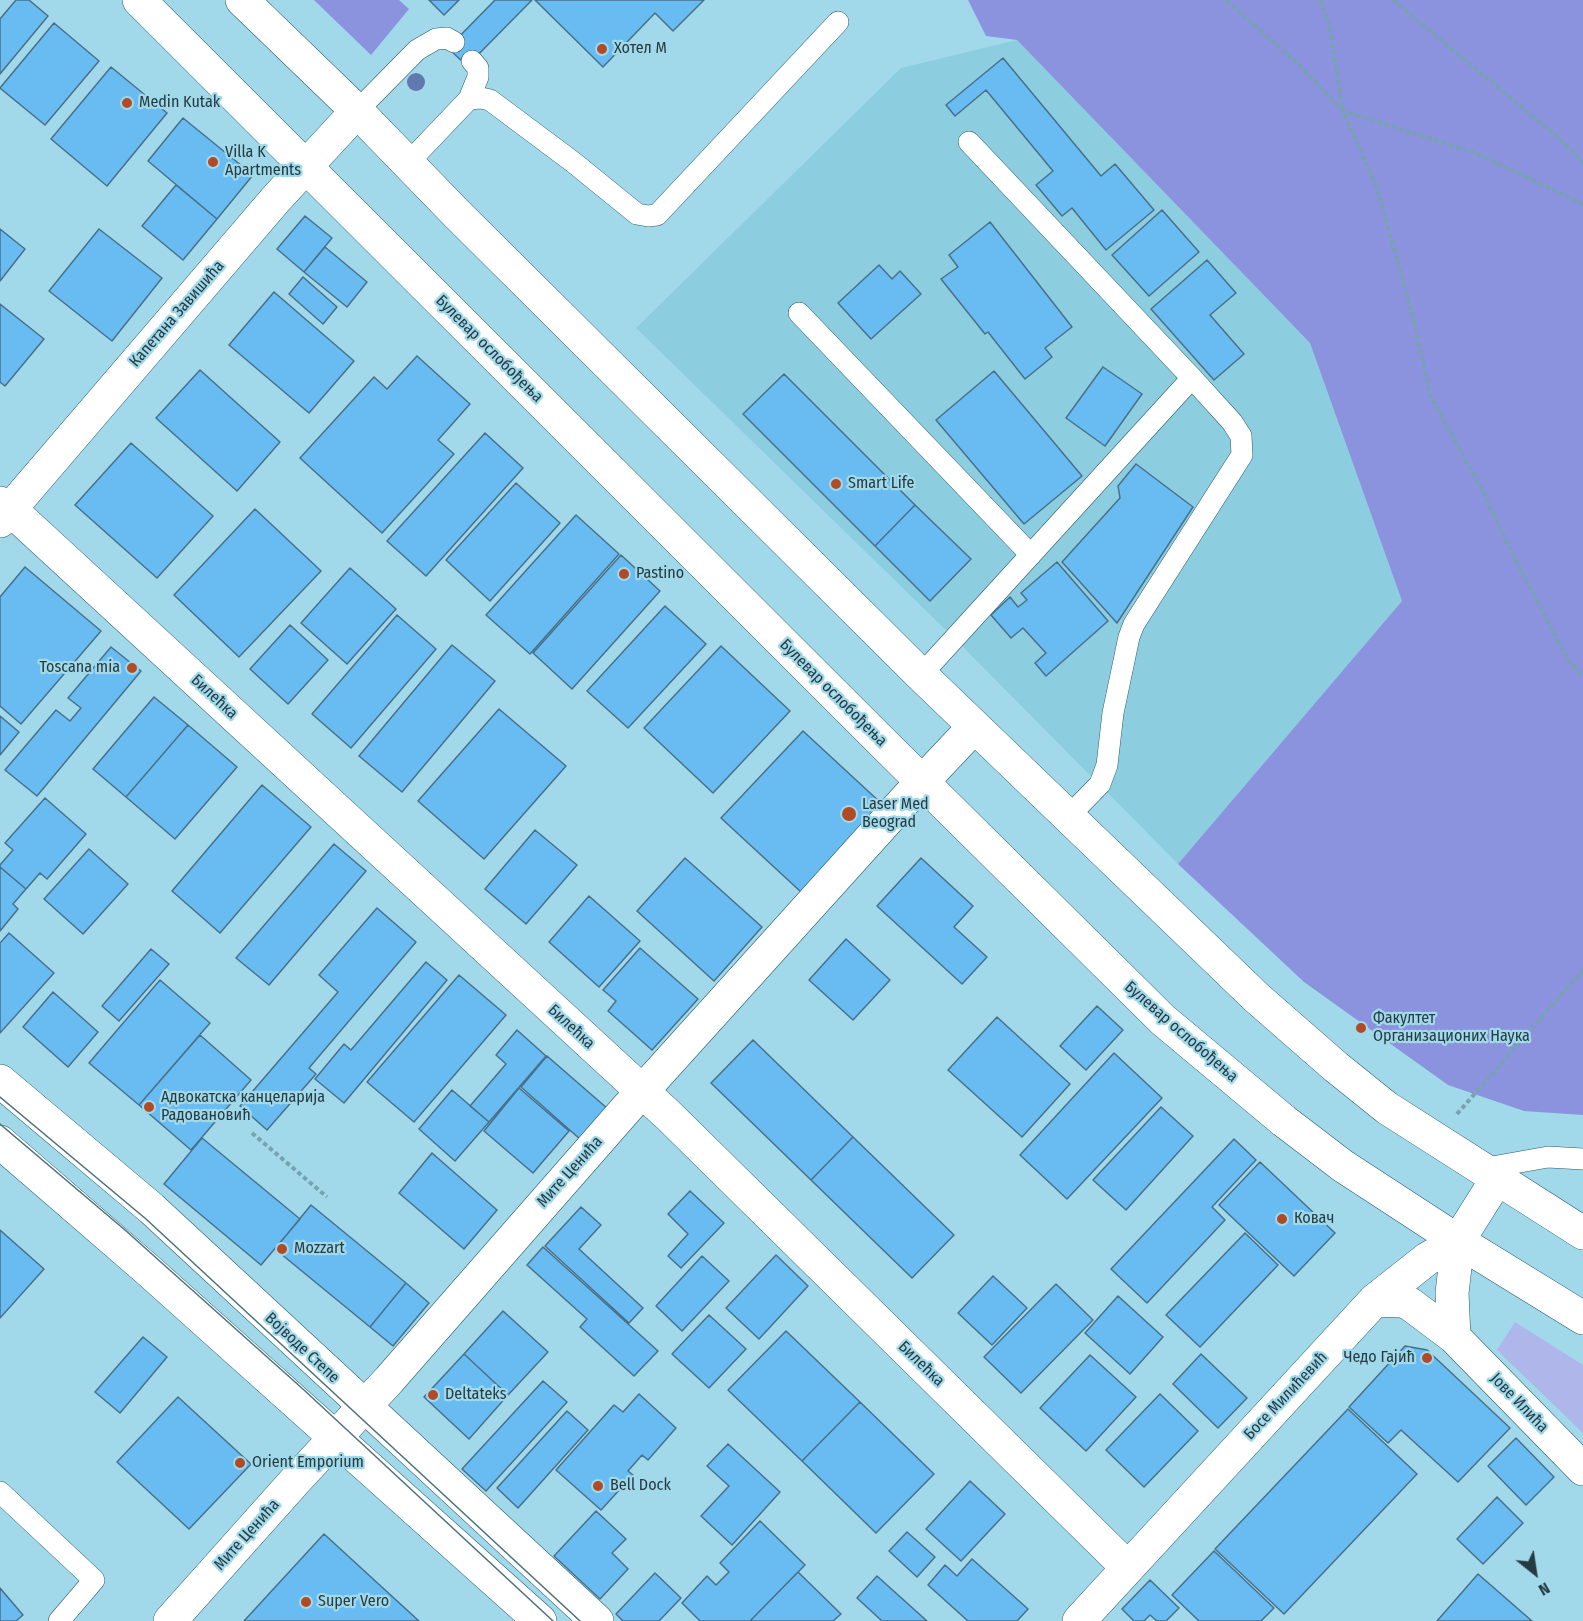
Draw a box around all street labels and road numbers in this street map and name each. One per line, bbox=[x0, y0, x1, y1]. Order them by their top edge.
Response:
street label: Капетана Завишића bbox=[126, 257, 228, 371]
street label: Булевар ослобођења bbox=[431, 291, 547, 407]
street label: Булевар ослобођења bbox=[775, 635, 891, 751]
street label: Билећка bbox=[187, 671, 241, 723]
street label: Булевар ослобођења bbox=[1120, 978, 1242, 1086]
street label: Билећка bbox=[544, 1001, 598, 1053]
street label: Мите Ценића bbox=[533, 1133, 607, 1211]
street label: Војводе Степе bbox=[261, 1309, 343, 1387]
street label: Билећка bbox=[894, 1337, 948, 1391]
street label: Босе Милићевић bbox=[1240, 1348, 1332, 1444]
street label: Јове Илића bbox=[1486, 1369, 1552, 1437]
street label: Мите Ценића bbox=[210, 1496, 284, 1574]

